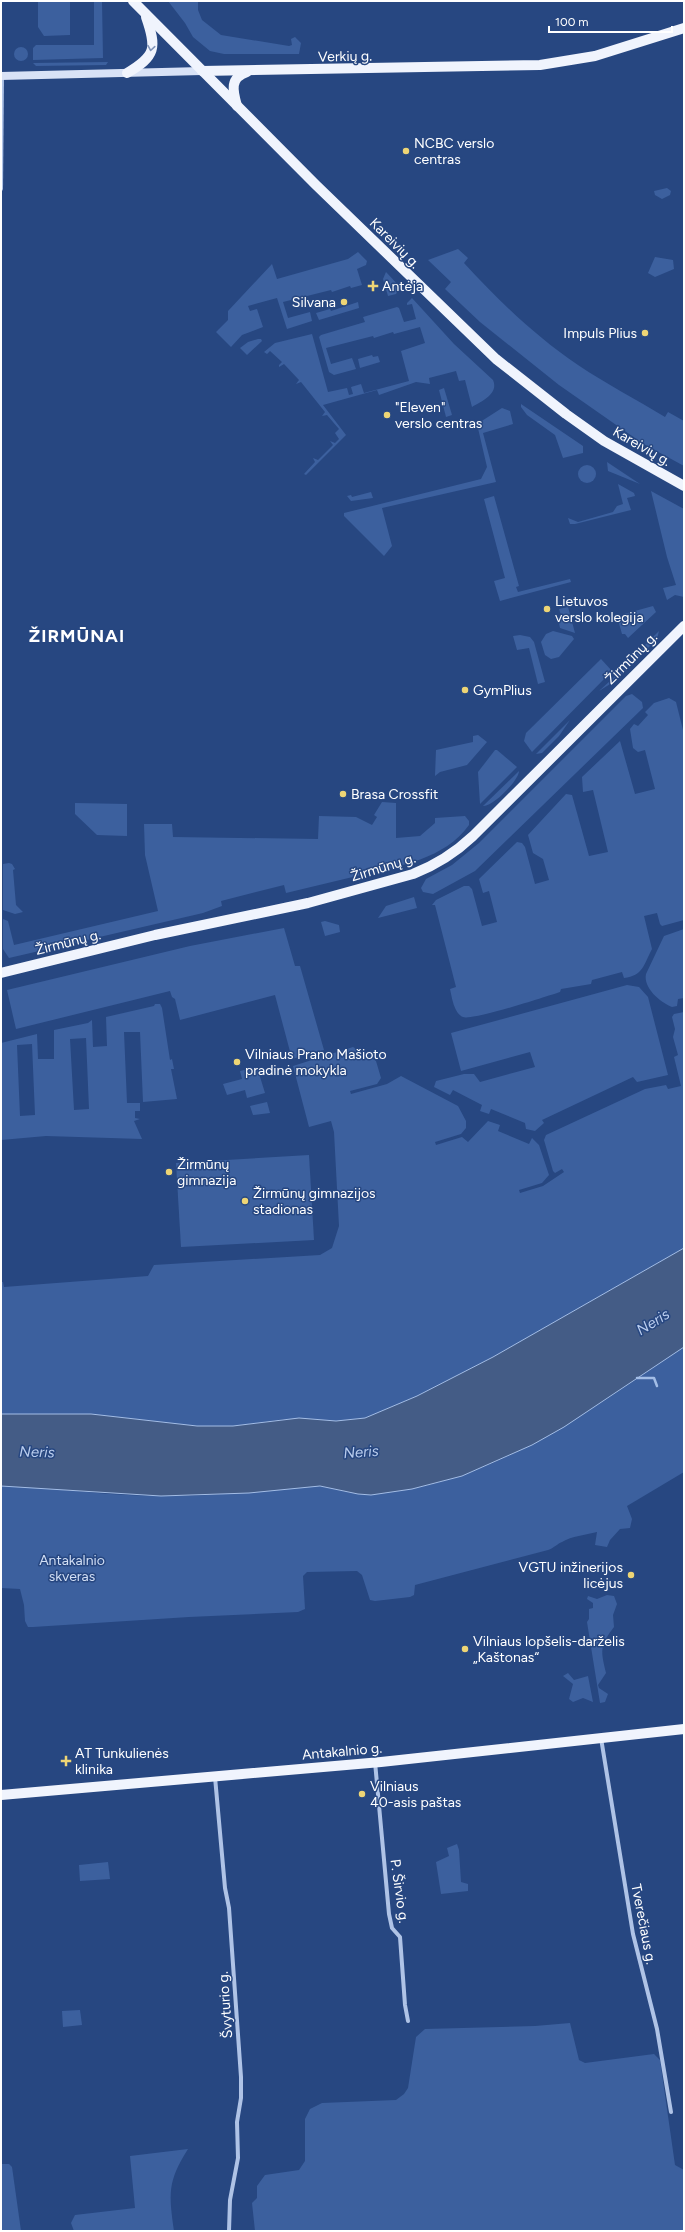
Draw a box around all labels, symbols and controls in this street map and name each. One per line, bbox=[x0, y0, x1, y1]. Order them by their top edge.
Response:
scale bar bbox=[549, 8, 672, 34]
text: 100 m bbox=[555, 15, 589, 29]
one-way arrow bbox=[147, 45, 156, 51]
street label: Verkių g. bbox=[318, 48, 372, 65]
place label: NCBC verslo centras bbox=[414, 135, 494, 168]
marker: NCBC verslo centras bbox=[401, 146, 411, 156]
street label: Kareivių g. bbox=[366, 215, 423, 272]
place label: Antėja bbox=[382, 278, 423, 295]
marker: Antėja bbox=[367, 280, 379, 292]
place label: Silvana bbox=[292, 294, 336, 311]
marker: Silvana bbox=[339, 297, 349, 307]
place label: Impuls Plius bbox=[563, 325, 637, 342]
marker: Impuls Plius bbox=[640, 328, 650, 338]
place label: "Eleven" verslo centras bbox=[395, 399, 482, 432]
marker: "Eleven" verslo centras bbox=[382, 410, 392, 420]
street label: Kareivių g. bbox=[610, 423, 674, 470]
place label: Lietuvos verslo kolegija bbox=[555, 593, 644, 626]
marker: Lietuvos verslo kolegija bbox=[542, 604, 552, 614]
district label: ŽIRMŪNAI bbox=[29, 625, 125, 647]
street label: Žirmūnų g. bbox=[602, 629, 661, 688]
place label: GymPlius bbox=[473, 682, 532, 699]
marker: GymPlius bbox=[460, 685, 470, 695]
place label: Brasa Crossfit bbox=[351, 786, 438, 803]
marker: Brasa Crossfit bbox=[338, 789, 348, 799]
street label: Žirmūnų g. bbox=[349, 850, 418, 885]
street label: Žirmūnų g. bbox=[34, 926, 103, 959]
place label: Vilniaus Prano Mašioto pradinė mokykla bbox=[245, 1046, 387, 1079]
marker: Vilniaus Prano Mašioto pradinė mokykla bbox=[232, 1057, 242, 1067]
place label: Žirmūnų gimnazija bbox=[177, 1156, 236, 1189]
marker: Žirmūnų gimnazija bbox=[164, 1167, 174, 1177]
place label: Žirmūnų gimnazijos stadionas bbox=[253, 1185, 376, 1218]
marker: Žirmūnų gimnazijos stadionas bbox=[240, 1196, 250, 1206]
water label: Neris bbox=[633, 1305, 673, 1339]
water label: Neris bbox=[19, 1442, 55, 1462]
water label: Neris bbox=[343, 1442, 379, 1462]
park label: Antakalnio skveras bbox=[39, 1552, 105, 1585]
place label: VGTU inžinerijos licėjus bbox=[519, 1559, 623, 1592]
marker: VGTU inžinerijos licėjus bbox=[626, 1570, 636, 1580]
place label: Vilniaus lopšelis-darželis „Kaštonas“ bbox=[473, 1633, 625, 1666]
marker: Vilniaus lopšelis-darželis „Kaštonas“ bbox=[460, 1644, 470, 1654]
street label: Antakalnio g. bbox=[301, 1740, 383, 1763]
place label: AT Tunkulienės klinika bbox=[75, 1745, 169, 1778]
marker: AT Tunkulienės klinika bbox=[60, 1755, 72, 1767]
place label: Vilniaus 40-asis paštas bbox=[370, 1778, 461, 1811]
marker: Vilniaus 40-asis paštas bbox=[357, 1789, 367, 1799]
street label: P. Širvio g. bbox=[387, 1858, 412, 1924]
street label: Tverečiaus g. bbox=[627, 1882, 660, 1966]
street label: Švyturio g. bbox=[215, 1971, 236, 2039]

